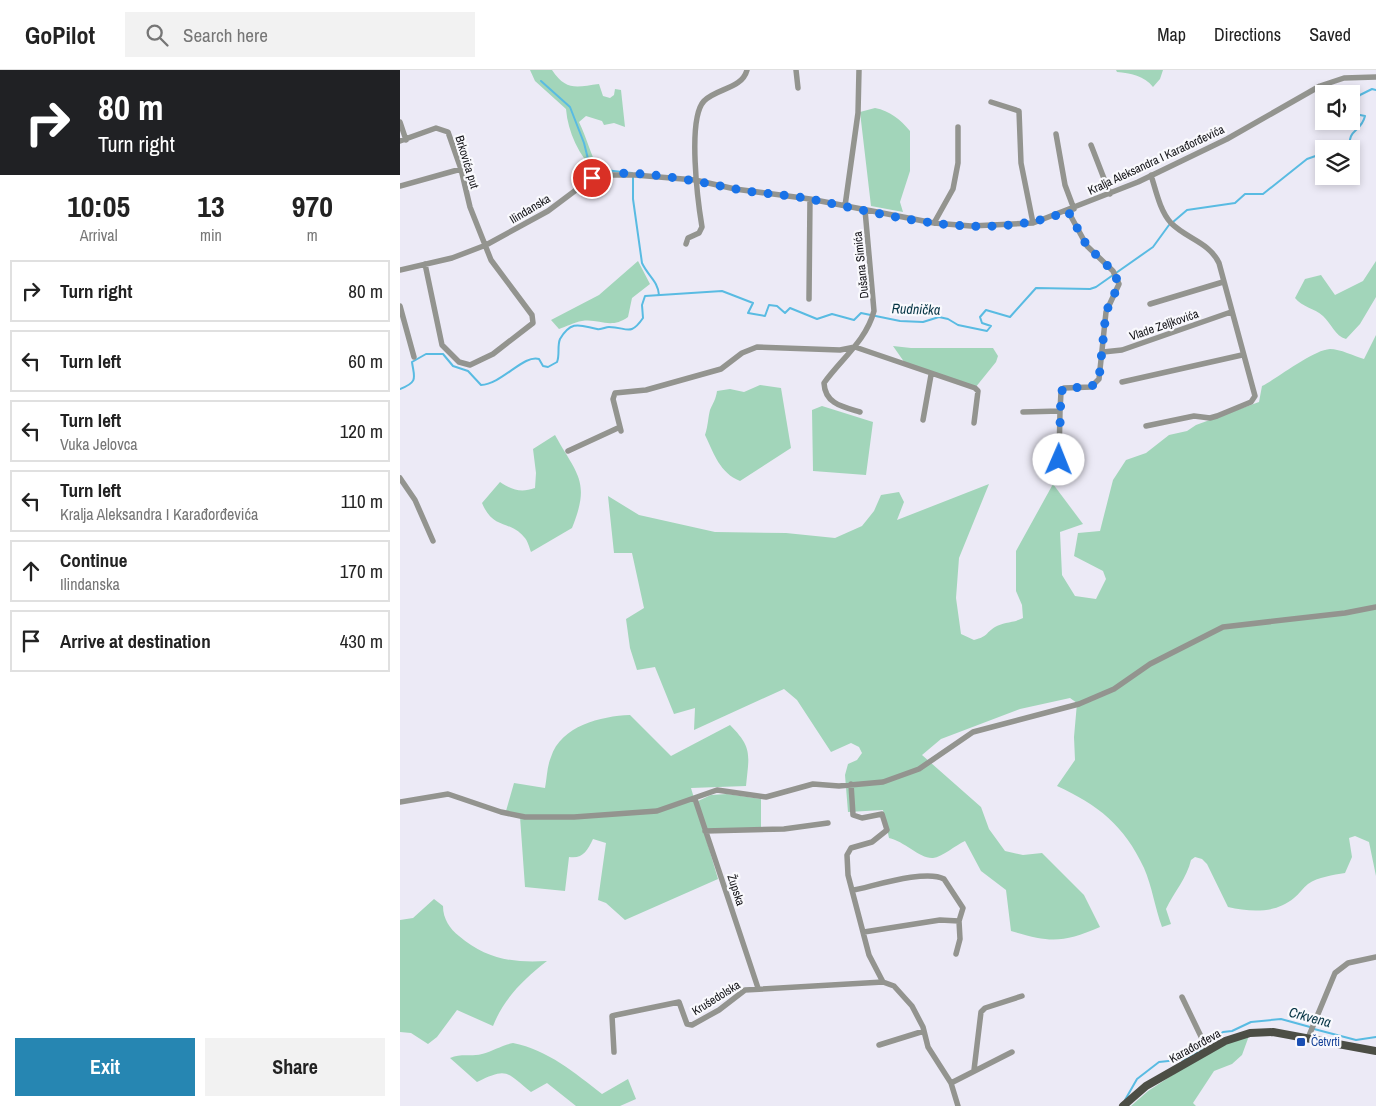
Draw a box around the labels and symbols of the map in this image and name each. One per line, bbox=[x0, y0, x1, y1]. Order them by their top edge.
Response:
street label: Kralja Aleksandra I Karađorđevića bbox=[1085, 121, 1227, 199]
street label: Brkovića put bbox=[451, 134, 483, 191]
pin bbox=[571, 157, 613, 199]
street label: Ilindanska bbox=[507, 190, 554, 227]
street label: Dušana Simića bbox=[849, 230, 872, 299]
water label: Rudnička bbox=[891, 299, 941, 319]
street label: Vlade Zeljkovića bbox=[1127, 306, 1201, 344]
position arrow bbox=[1032, 433, 1084, 485]
street label: Župska bbox=[723, 872, 749, 908]
street label: Krušedolska bbox=[689, 977, 744, 1019]
water label: Crkvena bbox=[1287, 1003, 1333, 1031]
street label: Karađorđeva bbox=[1166, 1025, 1224, 1067]
place label: Četvrti bbox=[1311, 1034, 1340, 1050]
marker: Četvrti bbox=[1295, 1036, 1307, 1048]

